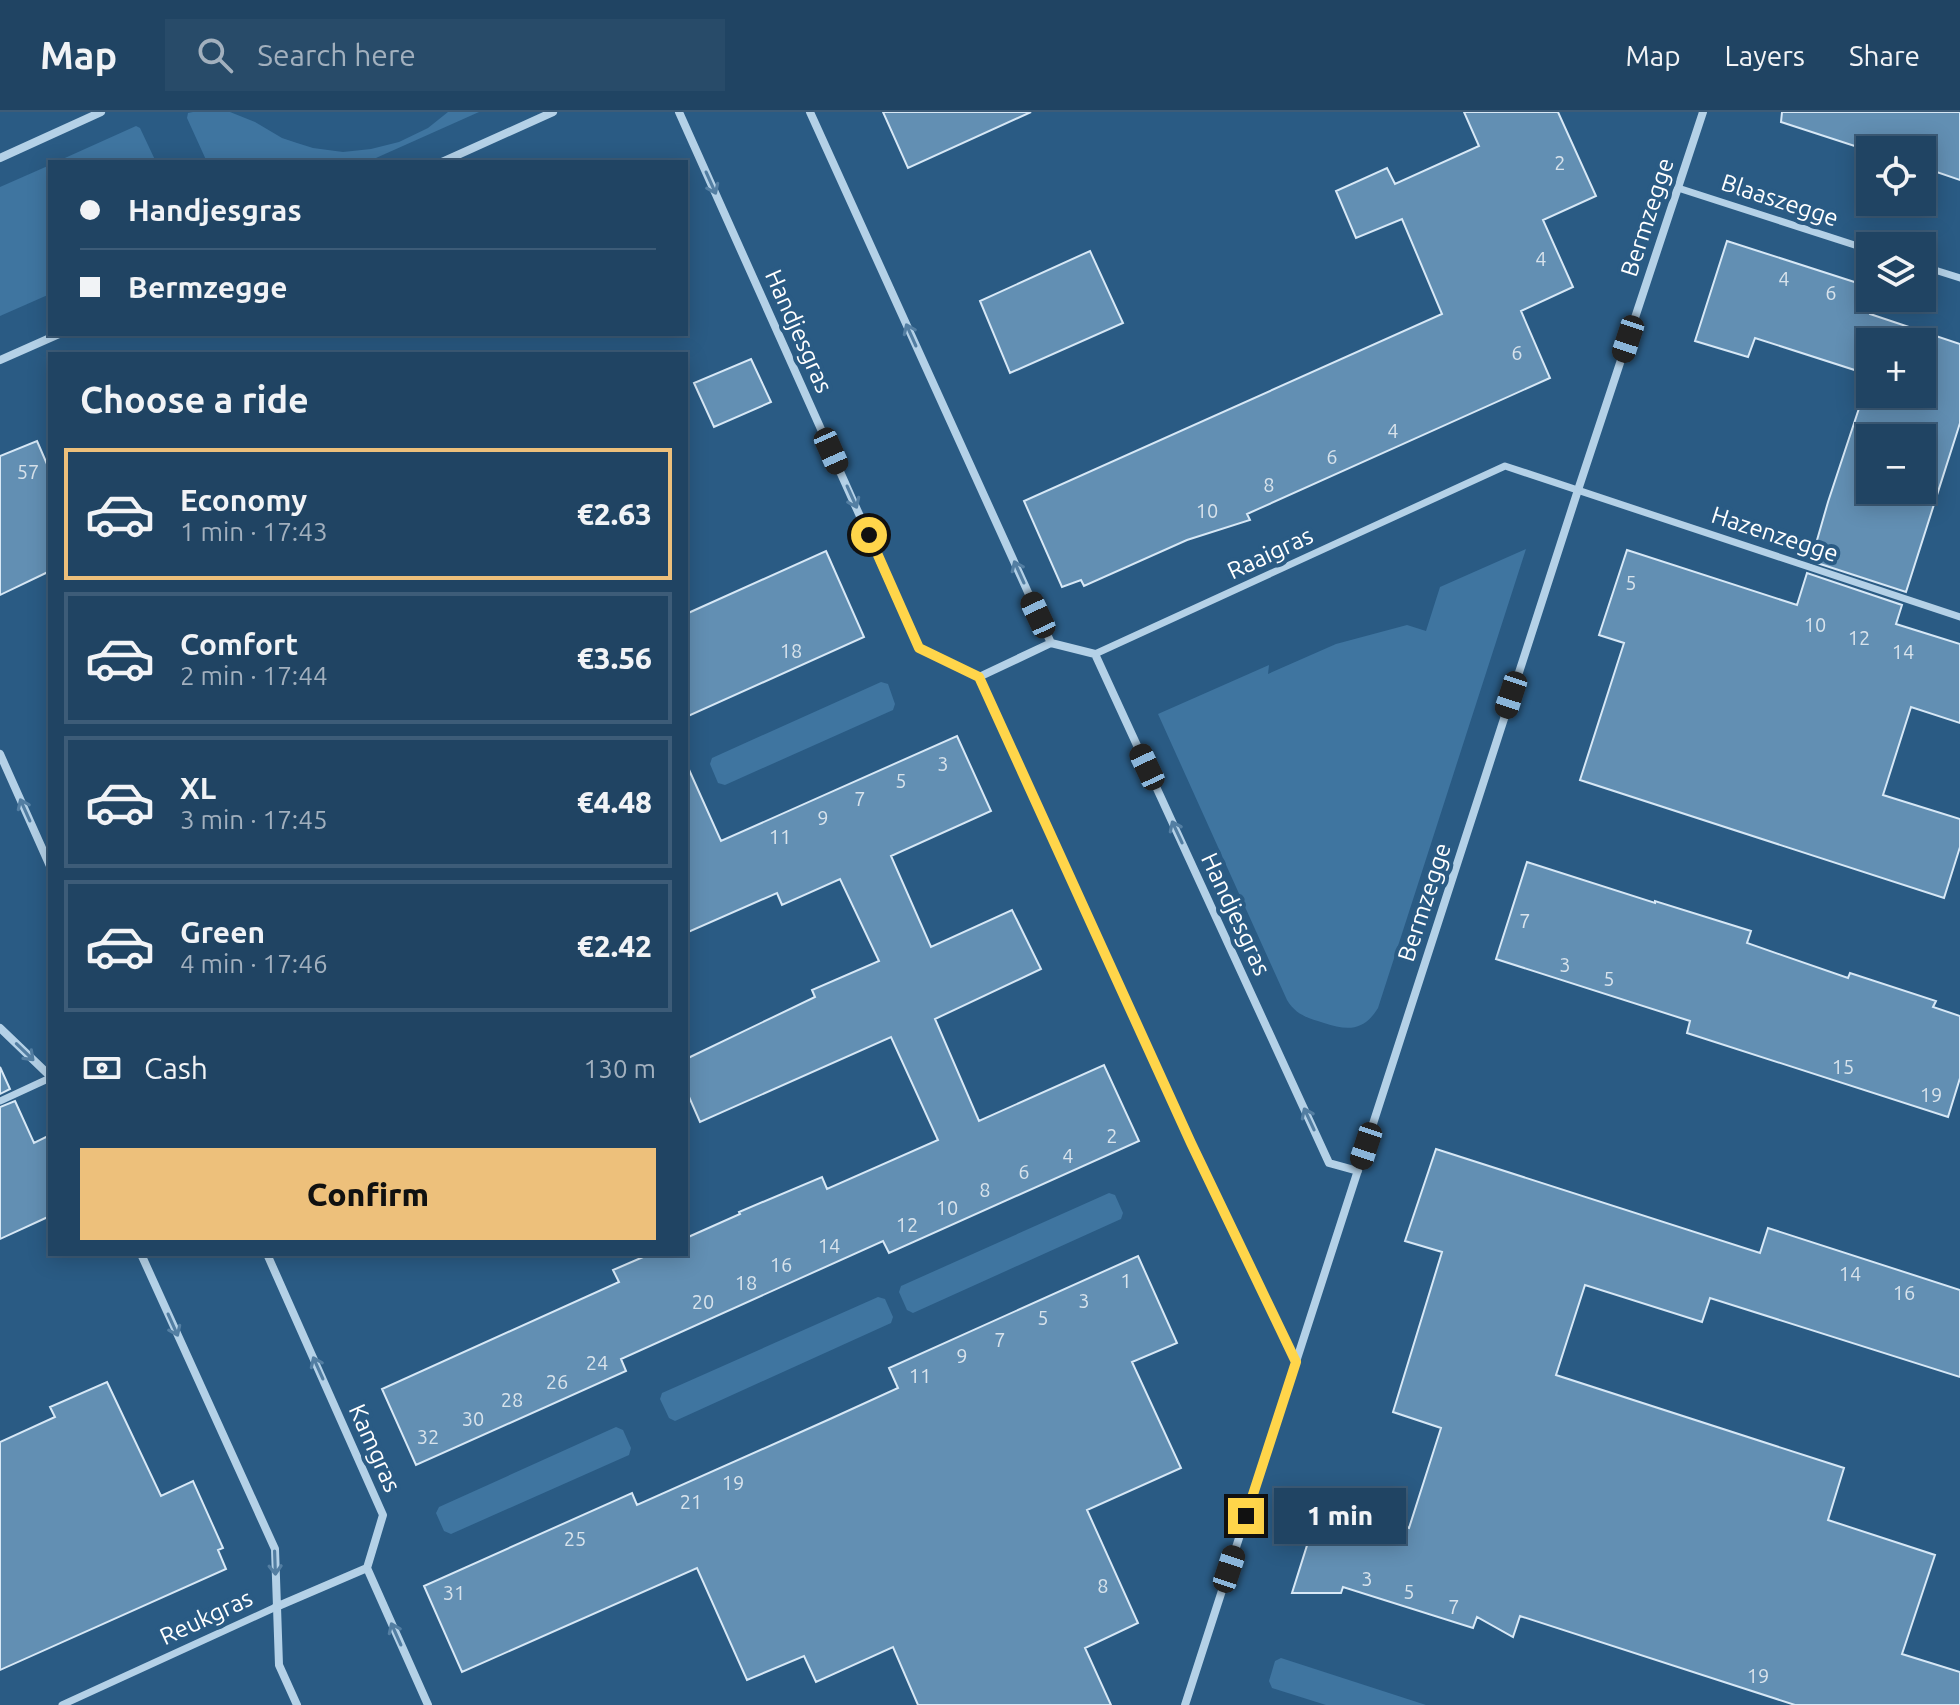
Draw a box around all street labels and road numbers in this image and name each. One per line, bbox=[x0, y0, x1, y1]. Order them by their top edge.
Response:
street label: Bermzegge bbox=[1615, 154, 1679, 280]
street label: Blaaszegge bbox=[1718, 168, 1842, 232]
street label: Handjesgras bbox=[760, 265, 838, 397]
street label: Hazenzegge bbox=[1708, 501, 1842, 567]
street label: Raaigras bbox=[1223, 522, 1317, 584]
street label: Bermzegge bbox=[1392, 839, 1456, 965]
street label: Handjesgras bbox=[1196, 849, 1276, 979]
street label: Kamgras bbox=[344, 1400, 406, 1496]
street label: Reukgras bbox=[155, 1584, 257, 1650]

